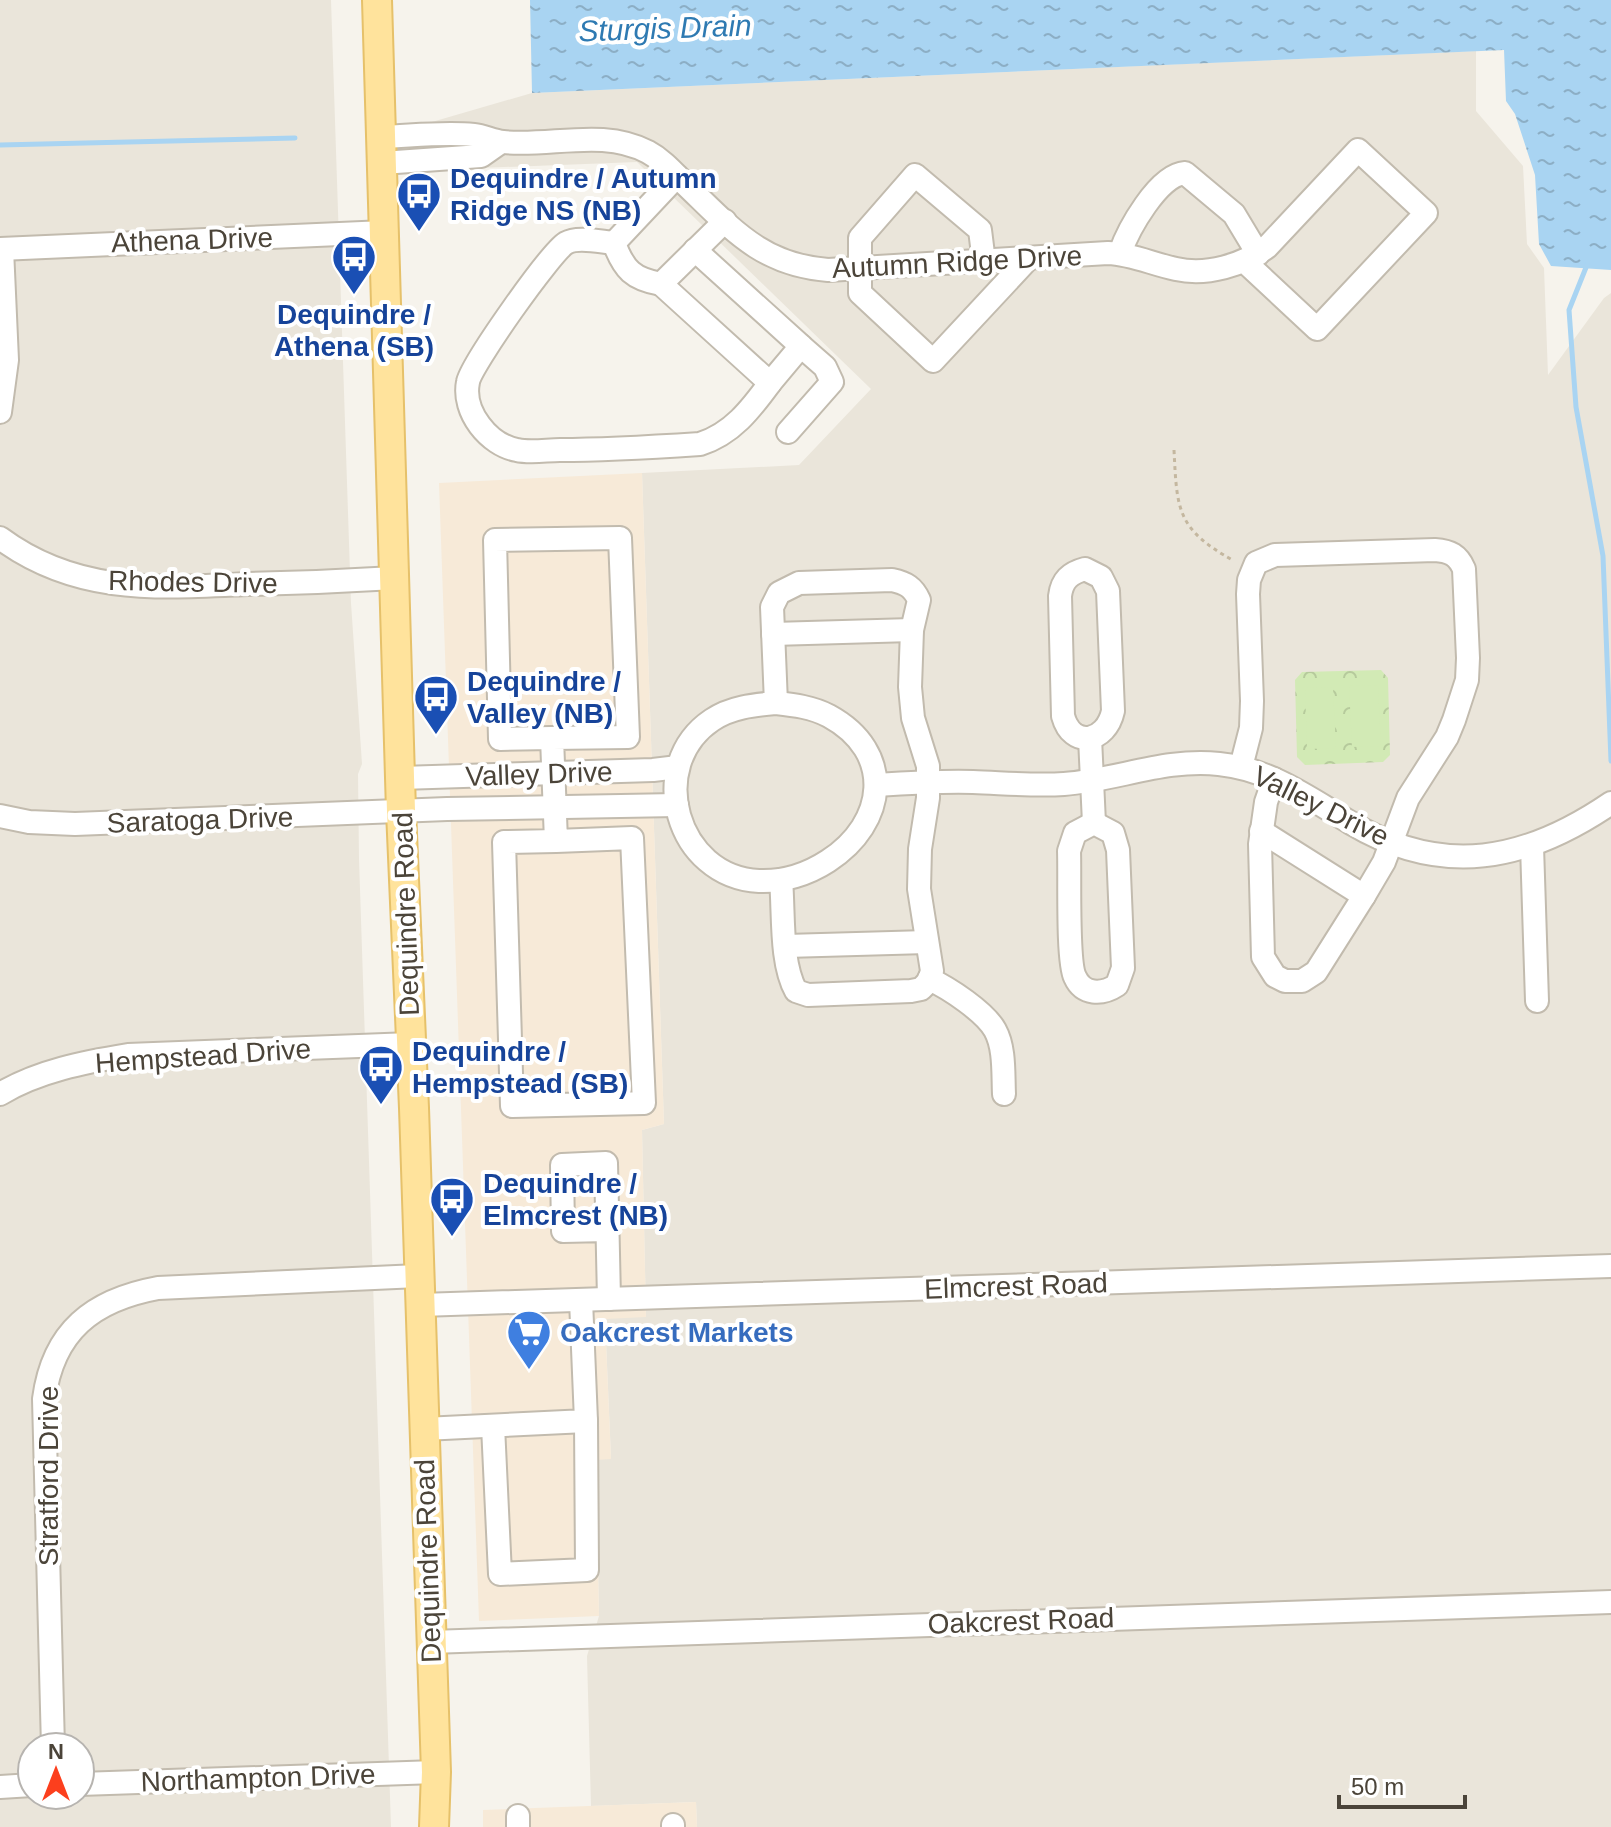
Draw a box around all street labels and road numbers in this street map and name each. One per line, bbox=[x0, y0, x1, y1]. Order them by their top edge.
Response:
street label: Athena Drive bbox=[111, 222, 273, 258]
street label: Autumn Ridge Drive bbox=[831, 240, 1083, 284]
street label: Rhodes Drive bbox=[108, 565, 278, 599]
street label: Valley Drive bbox=[465, 756, 613, 792]
street label: Valley Drive bbox=[1248, 760, 1394, 852]
street label: Saratoga Drive bbox=[106, 801, 294, 839]
street label: Dequindre Road bbox=[387, 812, 425, 1016]
street label: Hempstead Drive bbox=[94, 1033, 312, 1079]
street label: Elmcrest Road bbox=[924, 1267, 1108, 1305]
street label: Stratford Drive bbox=[33, 1386, 64, 1566]
street label: Dequindre Road bbox=[409, 1459, 447, 1663]
street label: Oakcrest Road bbox=[927, 1602, 1115, 1640]
street label: Northampton Drive bbox=[140, 1758, 376, 1798]

